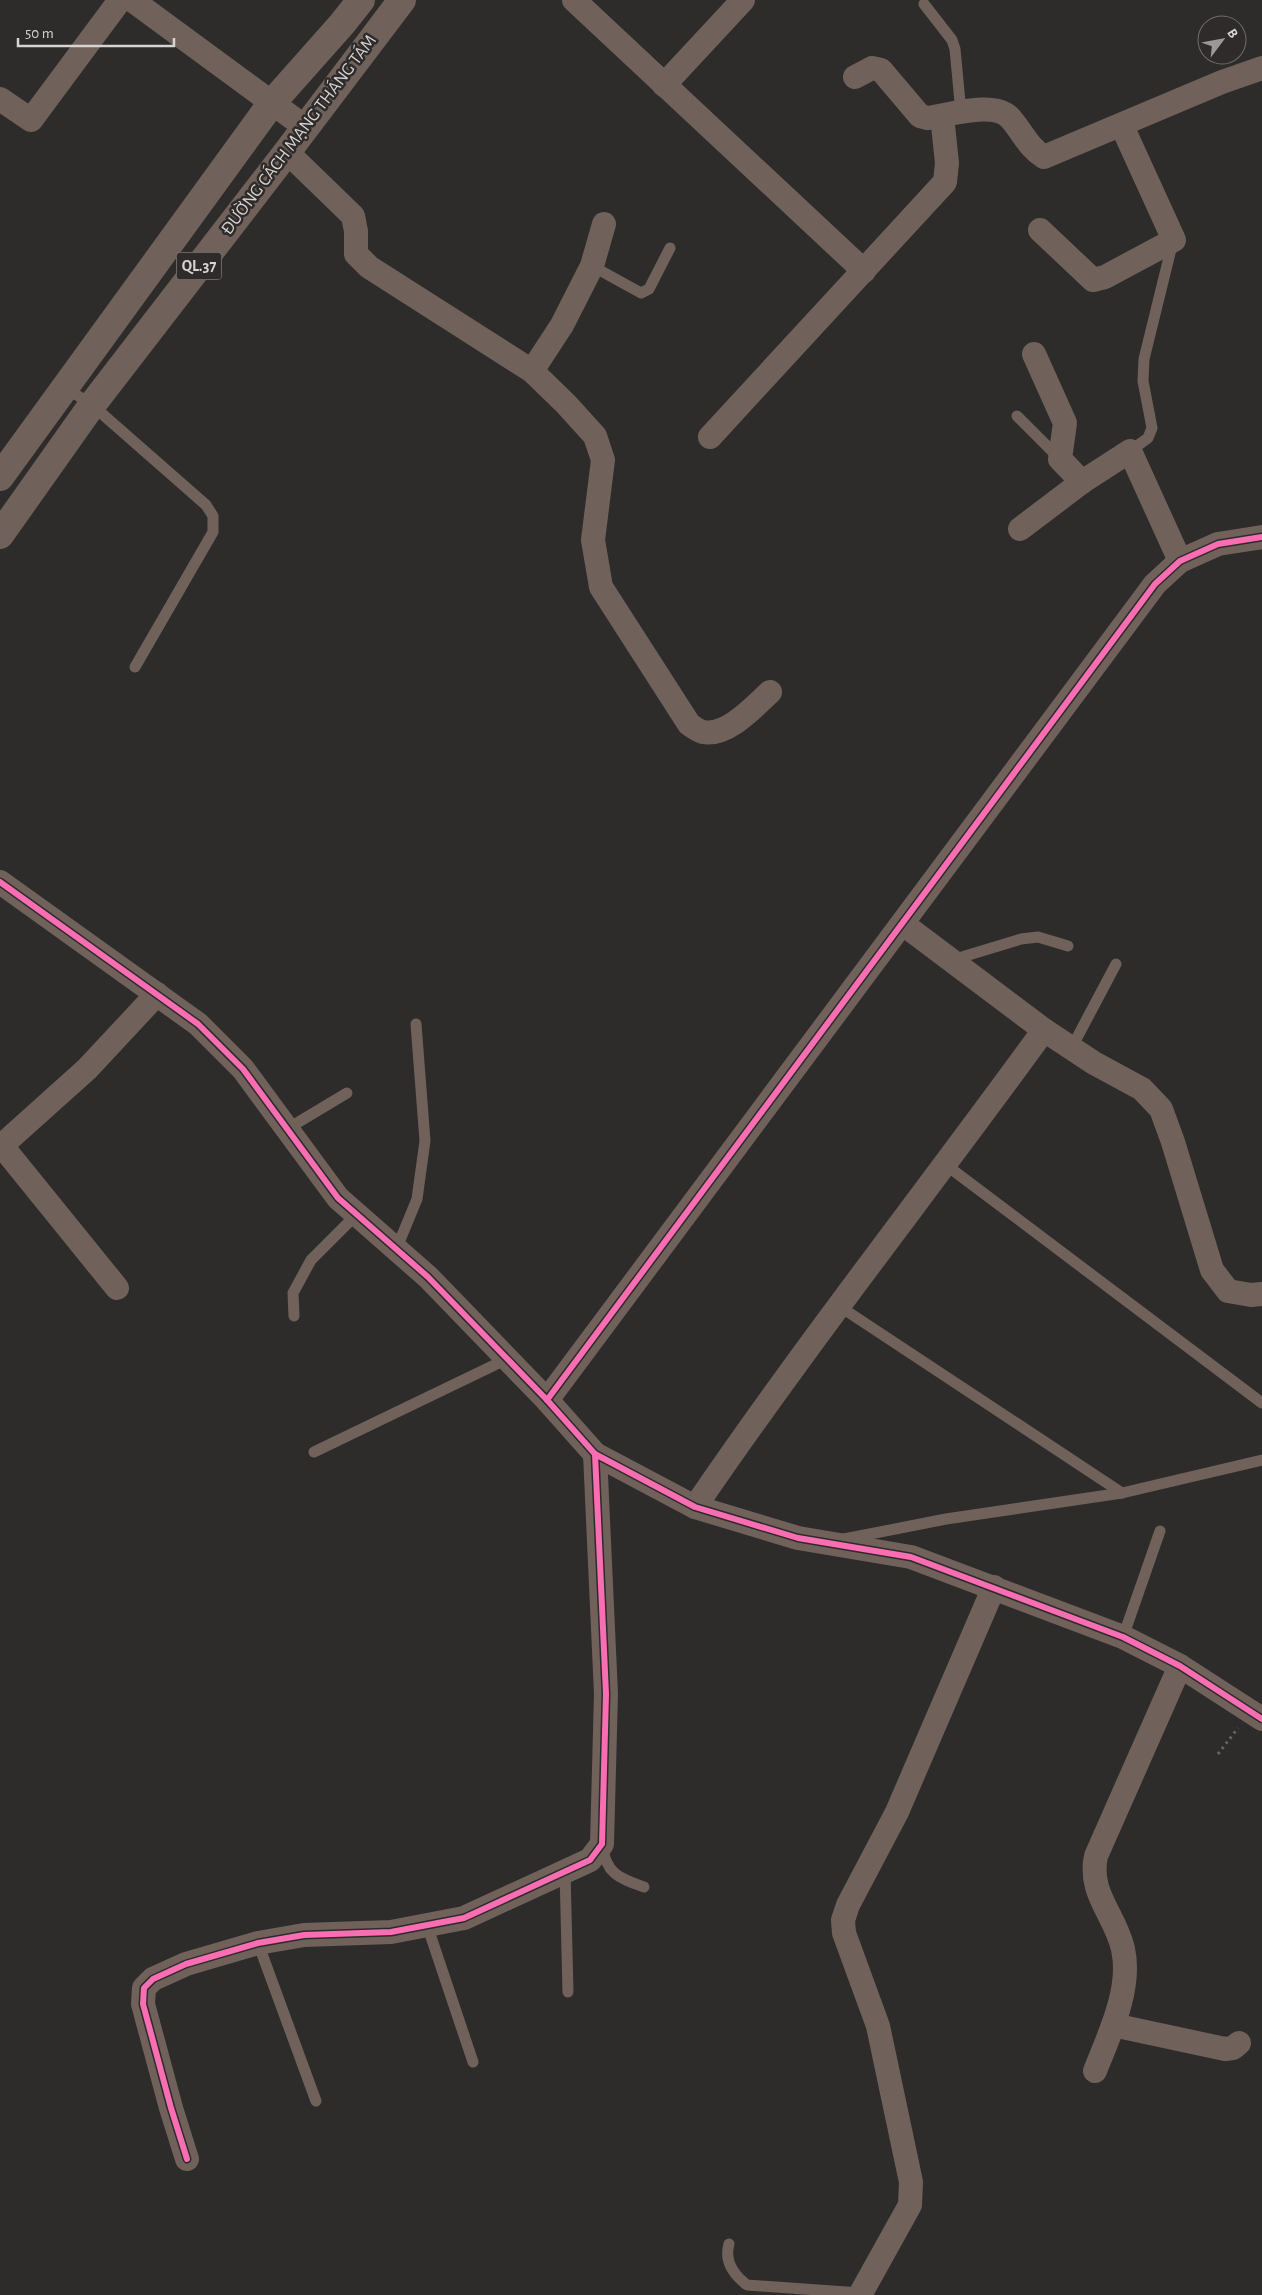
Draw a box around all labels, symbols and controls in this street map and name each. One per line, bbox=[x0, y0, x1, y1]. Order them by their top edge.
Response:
scale bar bbox=[18, 15, 174, 47]
north arrow bbox=[1197, 15, 1247, 65]
text: 50 m bbox=[25, 26, 54, 41]
text: B bbox=[1224, 26, 1240, 41]
street label: ĐƯỜNG CÁCH MẠNG THÁNG TÁM bbox=[216, 30, 380, 238]
road number: QL.37 bbox=[176, 252, 222, 280]

